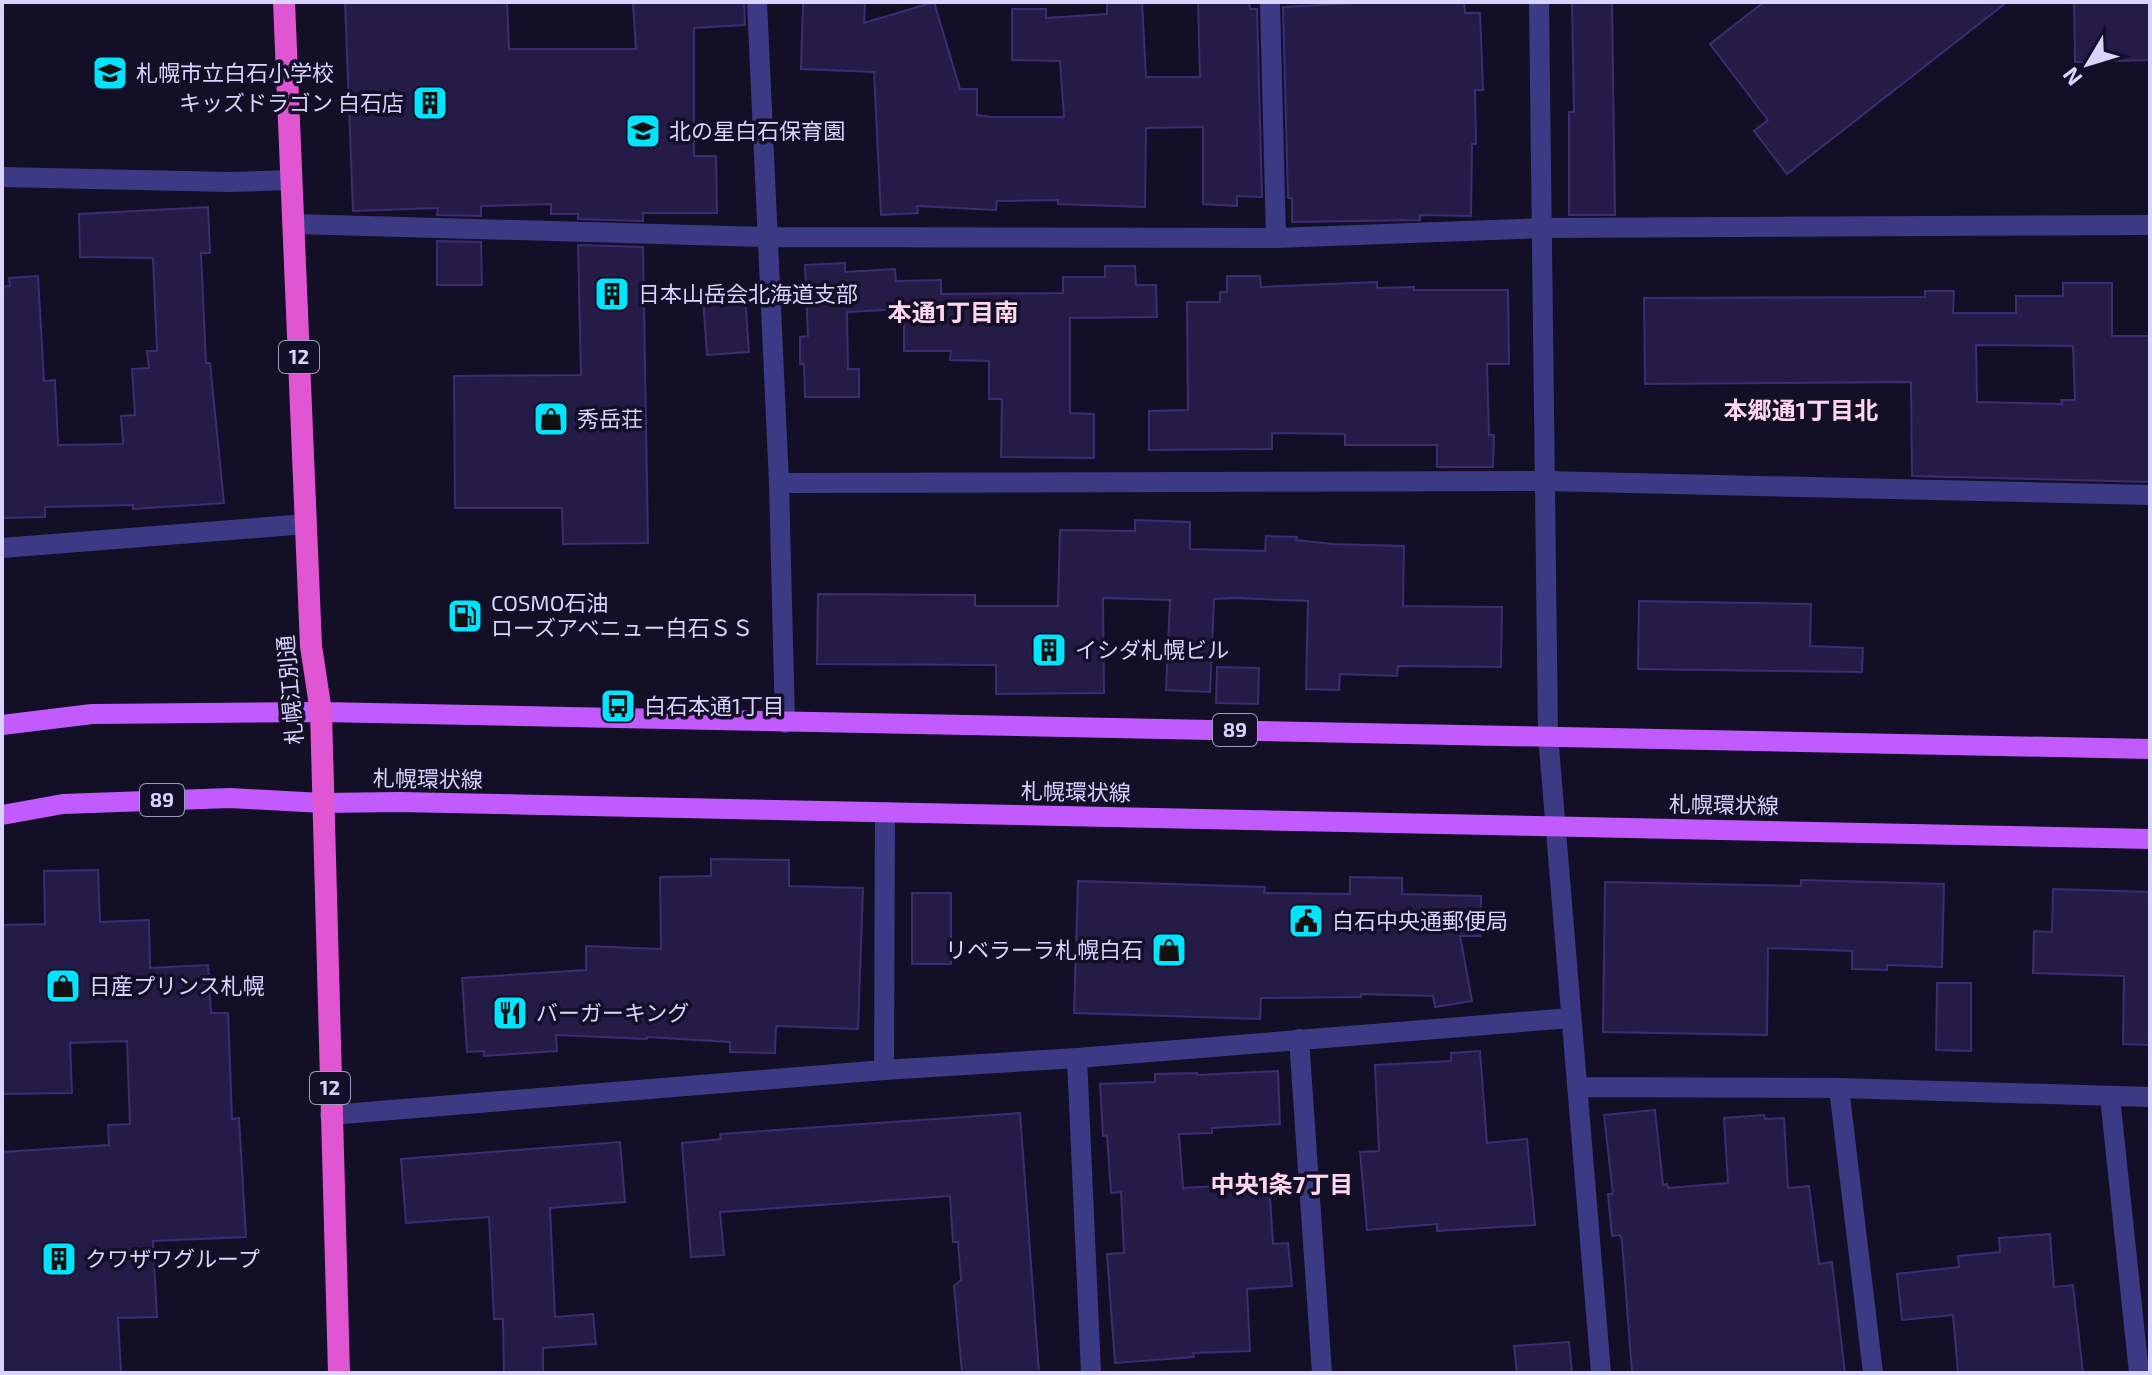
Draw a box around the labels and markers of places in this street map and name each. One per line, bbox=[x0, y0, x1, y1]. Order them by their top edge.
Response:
school or university icon: 札幌市立白石小学校 bbox=[91, 54, 129, 92]
place label: 札幌市立白石小学校 bbox=[136, 59, 334, 85]
building icon: キッズドラゴン 白石店 bbox=[411, 84, 449, 122]
place label: キッズドラゴン 白石店 bbox=[179, 89, 404, 115]
school or university icon: 北の星白石保育園 bbox=[624, 112, 662, 150]
place label: 北の星白石保育園 bbox=[669, 117, 845, 143]
building icon: 日本山岳会北海道支部 bbox=[593, 275, 631, 313]
place label: 日本山岳会北海道支部 bbox=[638, 280, 858, 306]
shop icon: 秀岳荘 bbox=[532, 400, 570, 438]
place label: 秀岳荘 bbox=[577, 405, 643, 431]
place label: COSMO石油 ローズアベニュー白石ＳＳ bbox=[491, 589, 753, 640]
fuel station icon: COSMO石油 ローズアベニュー白石ＳＳ bbox=[446, 597, 484, 635]
building icon: イシダ札幌ビル bbox=[1030, 631, 1068, 669]
place label: イシダ札幌ビル bbox=[1075, 636, 1229, 662]
bus stop icon: 白石本通1丁目 bbox=[599, 687, 637, 725]
place label: 白石本通1丁目 bbox=[644, 692, 785, 718]
public building icon: 白石中央通郵便局 bbox=[1287, 902, 1325, 940]
place label: 白石中央通郵便局 bbox=[1332, 907, 1508, 933]
shop icon: リベラーラ札幌白石 bbox=[1150, 931, 1188, 969]
place label: リベラーラ札幌白石 bbox=[945, 936, 1143, 962]
shop icon: 日産プリンス札幌 bbox=[44, 967, 82, 1005]
place label: 日産プリンス札幌 bbox=[89, 972, 265, 998]
restaurant icon: バーガーキング bbox=[491, 994, 529, 1032]
place label: バーガーキング bbox=[536, 999, 689, 1025]
building icon: クワザワグループ bbox=[40, 1240, 78, 1278]
place label: クワザワグループ bbox=[85, 1245, 260, 1271]

